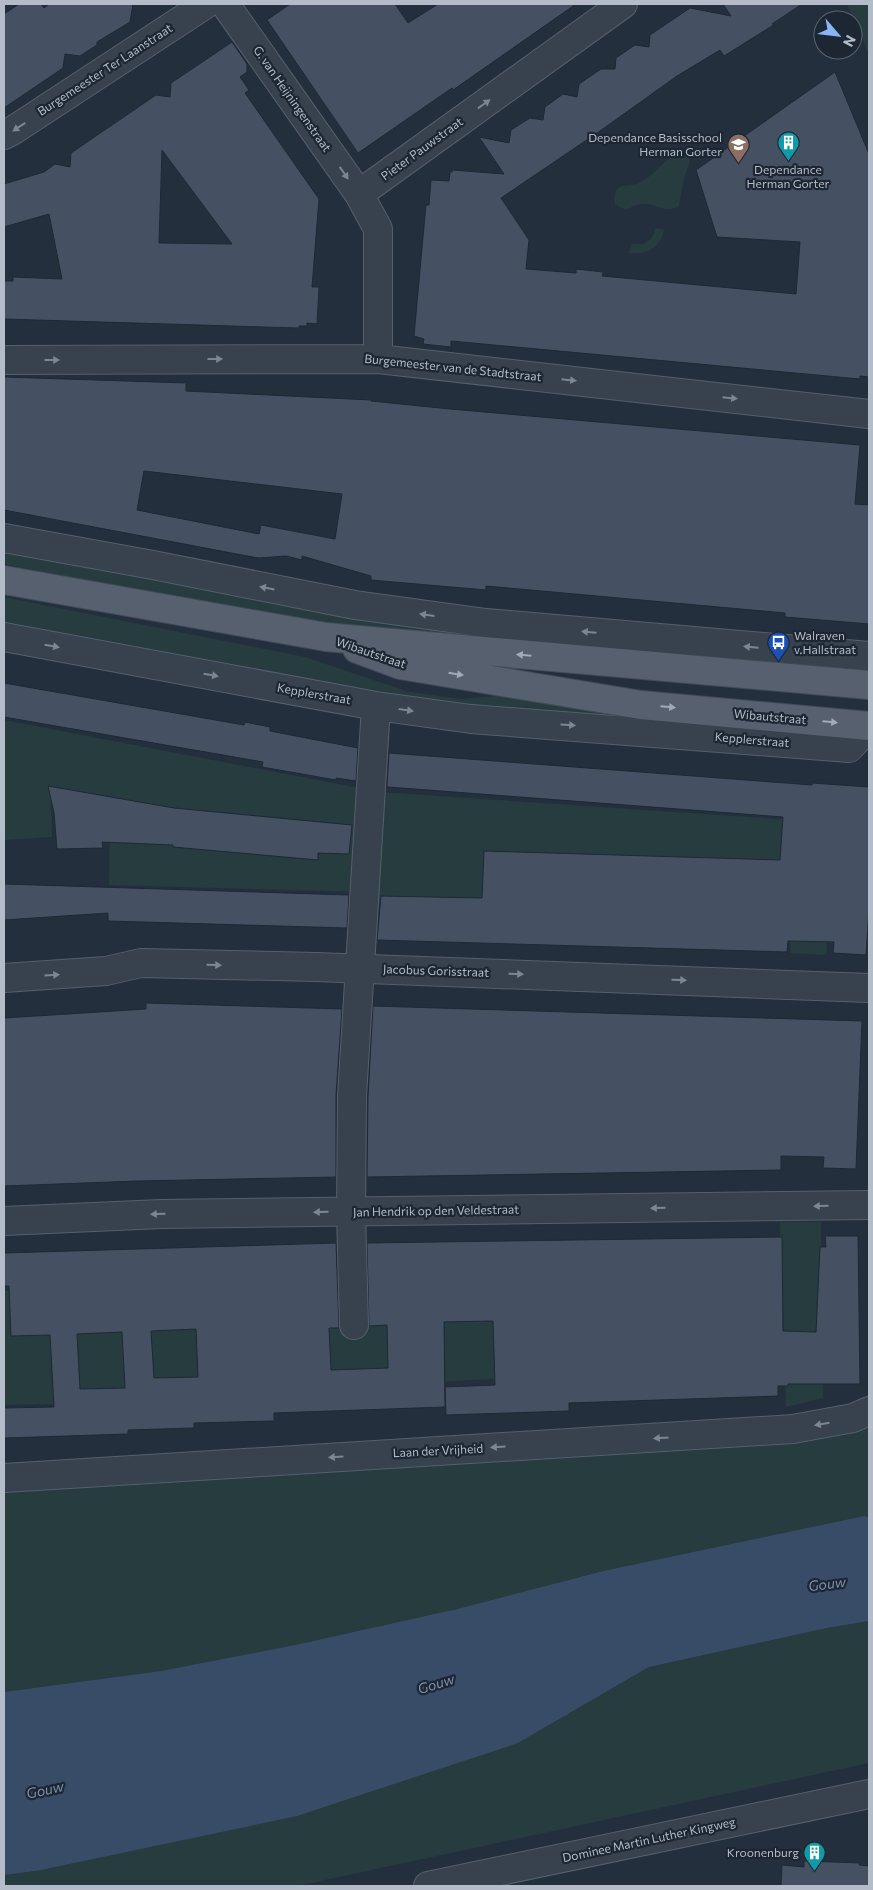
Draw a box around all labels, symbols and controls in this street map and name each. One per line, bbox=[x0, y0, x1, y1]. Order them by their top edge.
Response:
north arrow bbox=[813, 10, 863, 60]
street label: Burgemeester Ter Laanstraat bbox=[34, 20, 174, 118]
text: N bbox=[840, 33, 860, 50]
street label: G. van Heijningenstraat bbox=[251, 43, 335, 154]
one-way arrow bbox=[477, 99, 490, 109]
street label: Pieter Pauwstraat bbox=[378, 114, 465, 183]
one-way arrow bbox=[12, 122, 25, 132]
place label: Dependance Basisschool Herman Gorter bbox=[588, 130, 722, 158]
building icon: Dependance Herman Gorter bbox=[776, 131, 800, 162]
school or university icon: Dependance Basisschool Herman Gorter bbox=[726, 133, 750, 164]
place label: Dependance Herman Gorter bbox=[747, 162, 830, 190]
one-way arrow bbox=[339, 166, 349, 179]
street label: Burgemeester van de Stadtstraat bbox=[364, 351, 543, 383]
one-way arrow bbox=[207, 355, 223, 363]
one-way arrow bbox=[45, 356, 61, 364]
one-way arrow bbox=[561, 376, 577, 384]
one-way arrow bbox=[723, 394, 739, 402]
one-way arrow bbox=[259, 583, 275, 591]
one-way arrow bbox=[419, 611, 435, 619]
one-way arrow bbox=[581, 628, 597, 636]
place label: Walraven v.Hallstraat bbox=[794, 628, 856, 656]
bus stop icon: Walraven v.Hallstraat bbox=[766, 631, 790, 662]
street label: Wibautstraat bbox=[335, 634, 408, 671]
one-way arrow bbox=[44, 642, 60, 650]
one-way arrow bbox=[743, 643, 759, 651]
one-way arrow bbox=[516, 650, 532, 658]
one-way arrow bbox=[448, 671, 464, 679]
one-way arrow bbox=[204, 672, 220, 680]
street label: Kepplerstraat bbox=[276, 680, 352, 706]
one-way arrow bbox=[661, 704, 677, 712]
one-way arrow bbox=[398, 706, 414, 714]
street label: Wibautstraat bbox=[733, 706, 807, 726]
one-way arrow bbox=[822, 718, 838, 726]
one-way arrow bbox=[560, 722, 576, 730]
street label: Kepplerstraat bbox=[714, 729, 790, 749]
one-way arrow bbox=[206, 961, 222, 969]
street label: Jacobus Gorisstraat bbox=[383, 961, 489, 980]
one-way arrow bbox=[45, 970, 61, 978]
one-way arrow bbox=[508, 971, 524, 979]
one-way arrow bbox=[671, 977, 687, 985]
street label: Jan Hendrik op den Veldestraat bbox=[353, 1202, 519, 1219]
one-way arrow bbox=[812, 1202, 828, 1210]
one-way arrow bbox=[650, 1204, 666, 1212]
one-way arrow bbox=[312, 1208, 328, 1216]
one-way arrow bbox=[150, 1211, 166, 1219]
one-way arrow bbox=[814, 1420, 830, 1428]
one-way arrow bbox=[652, 1434, 668, 1442]
street label: Laan der Vrijheid bbox=[392, 1441, 484, 1459]
one-way arrow bbox=[490, 1444, 506, 1452]
one-way arrow bbox=[328, 1453, 344, 1461]
water label: Gouw bbox=[807, 1573, 847, 1594]
water label: Gouw bbox=[415, 1670, 457, 1697]
water label: Gouw bbox=[25, 1777, 66, 1802]
street label: Dominee Martin Luther Kingweg bbox=[561, 1814, 737, 1864]
building icon: Kroonenburg bbox=[803, 1841, 827, 1872]
place label: Kroonenburg bbox=[727, 1845, 799, 1859]

